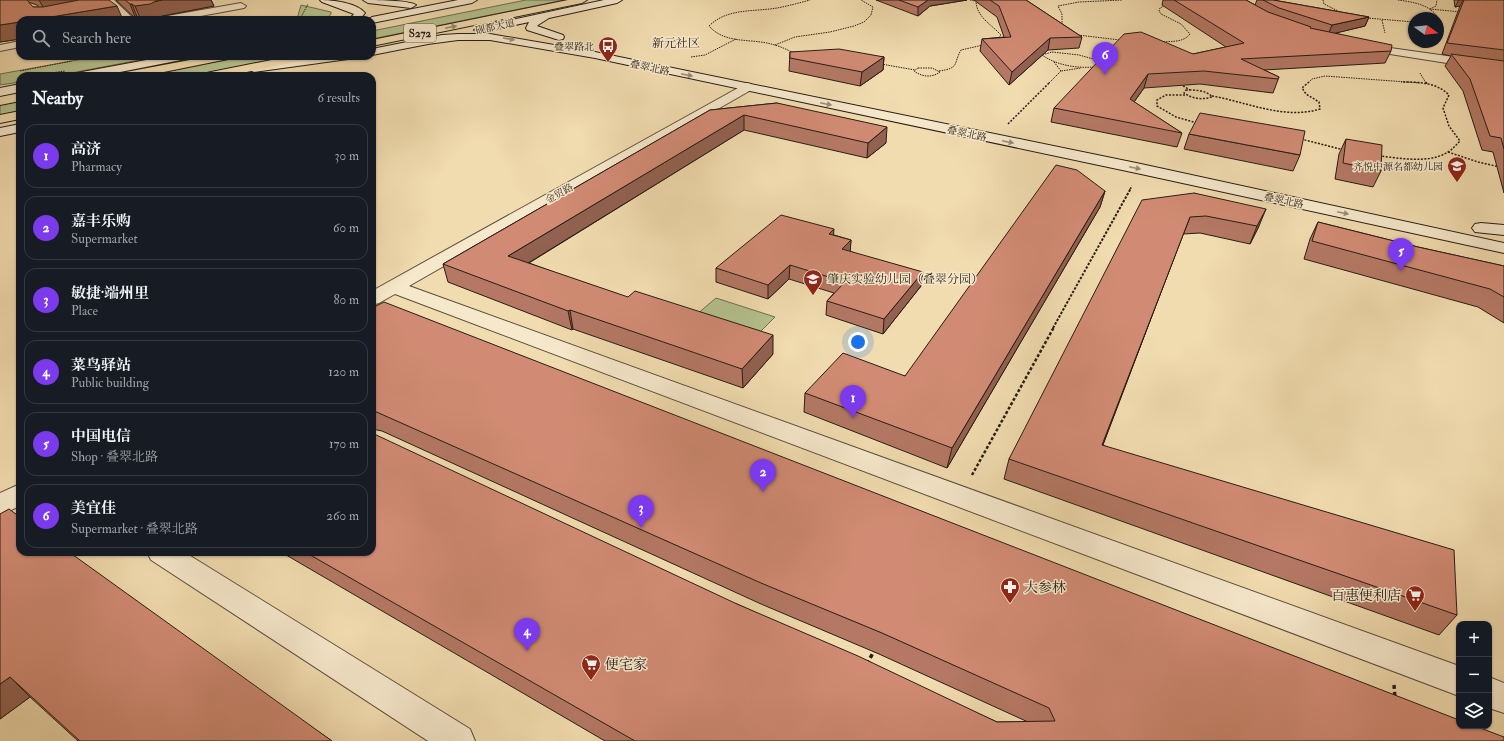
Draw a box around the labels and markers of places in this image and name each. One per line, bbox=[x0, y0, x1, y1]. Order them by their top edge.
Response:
bus stop icon: 叠翠路北 bbox=[597, 35, 619, 63]
place label: 叠翠路北 bbox=[554, 41, 594, 53]
pin: 6 bbox=[1092, 42, 1118, 75]
school or university icon: 齐悦中源名都幼儿园 bbox=[1446, 155, 1468, 183]
place label: 齐悦中源名都幼儿园 bbox=[1353, 161, 1443, 173]
pin: 5 bbox=[1388, 238, 1414, 271]
school or university icon: 肇庆实验幼儿园（叠翠分园） bbox=[802, 268, 824, 296]
place label: 肇庆实验幼儿园（叠翠分园） bbox=[827, 272, 983, 287]
pin: 1 bbox=[840, 385, 866, 418]
pin: 2 bbox=[750, 459, 776, 492]
pin: 3 bbox=[628, 495, 654, 528]
pharmacy icon: 大参林 bbox=[999, 576, 1021, 604]
place label: 大参林 bbox=[1024, 579, 1066, 596]
supermarket icon: 百惠便利店 bbox=[1404, 584, 1426, 612]
place label: 百惠便利店 bbox=[1331, 587, 1401, 604]
pin: 4 bbox=[514, 618, 540, 651]
supermarket icon: 便宅家 bbox=[580, 653, 602, 681]
place label: 便宅家 bbox=[605, 656, 647, 673]

